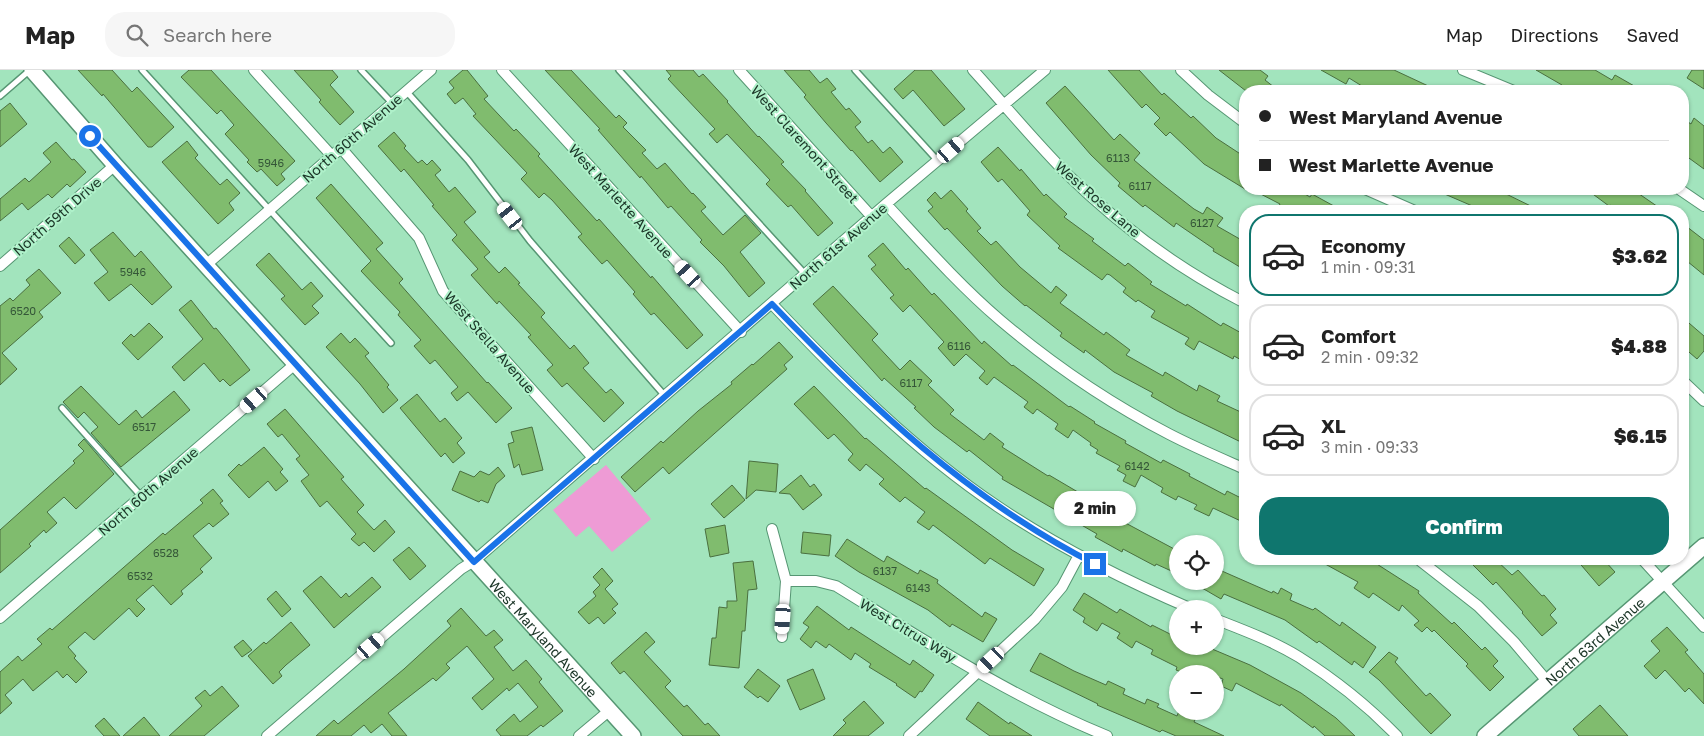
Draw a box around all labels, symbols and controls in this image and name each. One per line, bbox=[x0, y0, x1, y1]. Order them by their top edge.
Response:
search box bbox=[105, 12, 455, 57]
text: Map bbox=[25, 20, 75, 49]
icon: search bbox=[123, 21, 151, 49]
text: Search here bbox=[163, 23, 272, 46]
text: Map bbox=[1446, 24, 1482, 46]
text: Directions bbox=[1510, 24, 1598, 46]
text: Saved bbox=[1626, 24, 1679, 46]
street label: West Claremont Street bbox=[748, 82, 862, 206]
street label: North 60th Avenue bbox=[299, 90, 405, 186]
text: West Maryland Avenue bbox=[1289, 105, 1502, 128]
route start bbox=[79, 125, 101, 147]
car bbox=[934, 134, 967, 166]
street label: West Marlette Avenue bbox=[565, 141, 677, 261]
house number: 6113 bbox=[1106, 151, 1130, 164]
text: West Marlette Avenue bbox=[1289, 153, 1494, 176]
house number: 5946 bbox=[258, 156, 285, 169]
street label: West Rose Lane bbox=[1052, 157, 1144, 241]
street label: North 59th Drive bbox=[9, 173, 105, 259]
house number: 6117 bbox=[1128, 179, 1152, 192]
street label: North 61st Avenue bbox=[786, 199, 890, 293]
car bbox=[494, 200, 525, 232]
house number: 6127 bbox=[1190, 216, 1214, 229]
icon: car bbox=[1261, 233, 1306, 278]
text: Economy bbox=[1321, 234, 1406, 257]
text: $3.62 bbox=[1612, 244, 1667, 267]
text: 1 min · 09:31 bbox=[1321, 257, 1415, 277]
car bbox=[672, 258, 703, 290]
house number: 5946 bbox=[120, 265, 147, 278]
street label: West Stella Avenue bbox=[441, 287, 539, 397]
house number: 6520 bbox=[10, 304, 36, 317]
icon: car bbox=[1261, 323, 1306, 368]
text: Comfort bbox=[1321, 324, 1396, 347]
text: $4.88 bbox=[1611, 334, 1667, 357]
house number: 6116 bbox=[947, 339, 971, 352]
text: 2 min · 09:32 bbox=[1321, 347, 1418, 367]
house number: 6117 bbox=[899, 376, 923, 389]
car bbox=[237, 384, 270, 416]
icon: car bbox=[1261, 413, 1306, 458]
text: XL bbox=[1321, 414, 1346, 437]
house number: 6517 bbox=[132, 420, 156, 433]
text: $6.15 bbox=[1614, 424, 1667, 447]
text: 3 min · 09:33 bbox=[1321, 437, 1419, 457]
street label: North 60th Avenue bbox=[95, 443, 201, 539]
house number: 6142 bbox=[1124, 459, 1150, 472]
callout: 2 min bbox=[1054, 492, 1136, 526]
button: Confirm bbox=[1259, 497, 1669, 555]
text: 2 min bbox=[1074, 498, 1116, 518]
map controls bbox=[1169, 535, 1224, 720]
button: locate bbox=[1169, 535, 1224, 590]
house number: 6528 bbox=[153, 546, 179, 559]
route end bbox=[1084, 553, 1106, 575]
house number: 6137 bbox=[873, 564, 897, 577]
house number: 6532 bbox=[127, 569, 153, 582]
street label: West Maryland Avenue bbox=[486, 575, 602, 700]
house number: 6143 bbox=[905, 581, 931, 594]
street label: North 63rd Avenue bbox=[1541, 593, 1648, 689]
street label: West Citrus Way bbox=[857, 594, 959, 666]
button: + bbox=[1169, 600, 1224, 655]
car bbox=[774, 604, 791, 634]
car bbox=[354, 630, 387, 662]
car bbox=[974, 644, 1007, 676]
button: − bbox=[1169, 665, 1224, 720]

